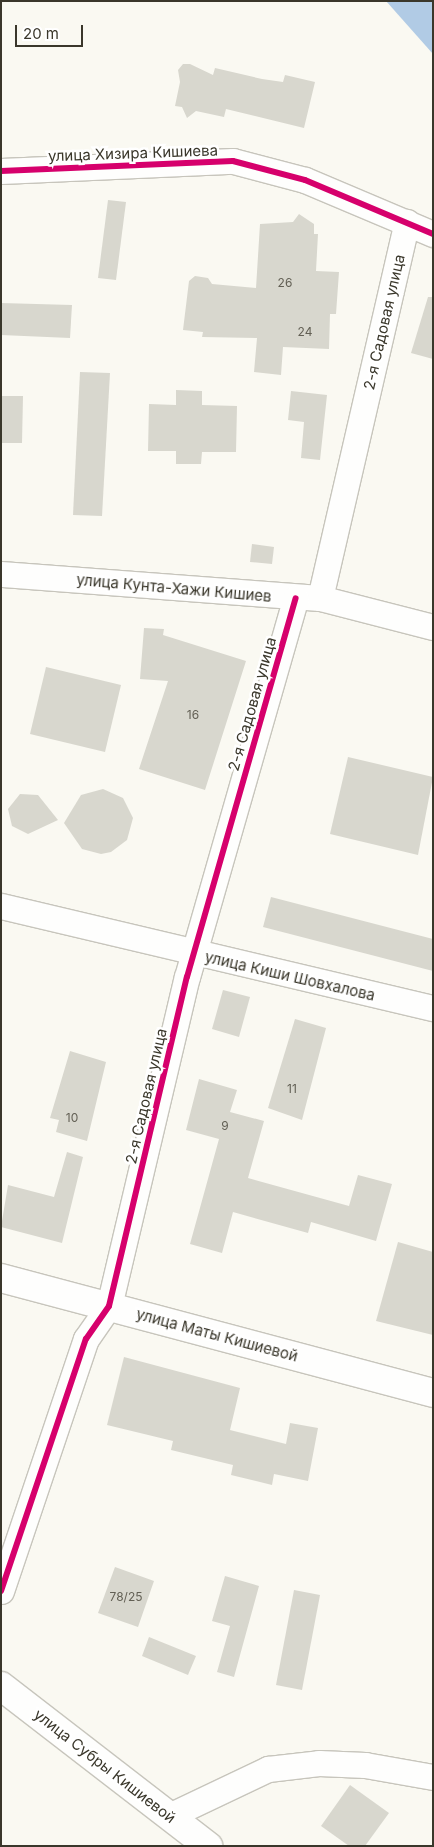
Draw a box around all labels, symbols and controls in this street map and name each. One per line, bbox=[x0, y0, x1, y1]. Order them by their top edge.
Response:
scale bar bbox=[18, 15, 85, 47]
text: 20 m bbox=[23, 24, 59, 43]
street label: улица Хизира Кишиева bbox=[48, 141, 218, 165]
street label: 2-я Садовая улица bbox=[360, 253, 408, 391]
house number: 26 bbox=[278, 276, 292, 290]
house number: 24 bbox=[298, 325, 312, 339]
street label: улица Кунта-Хажи Кишиев bbox=[76, 570, 272, 606]
street label: 2-я Садовая улица bbox=[224, 635, 280, 773]
house number: 16 bbox=[187, 708, 199, 722]
street label: улица Киши Шовхалова bbox=[203, 948, 377, 1004]
street label: 2-я Садовая улица bbox=[122, 1027, 170, 1165]
house number: 11 bbox=[287, 1082, 297, 1096]
house number: 10 bbox=[66, 1111, 78, 1125]
house number: 9 bbox=[221, 1119, 229, 1133]
street label: улица Маты Кишиевой bbox=[134, 1305, 300, 1365]
house number: 78/25 bbox=[110, 1590, 142, 1604]
street label: улица Субры Кишиевой bbox=[31, 1705, 179, 1827]

